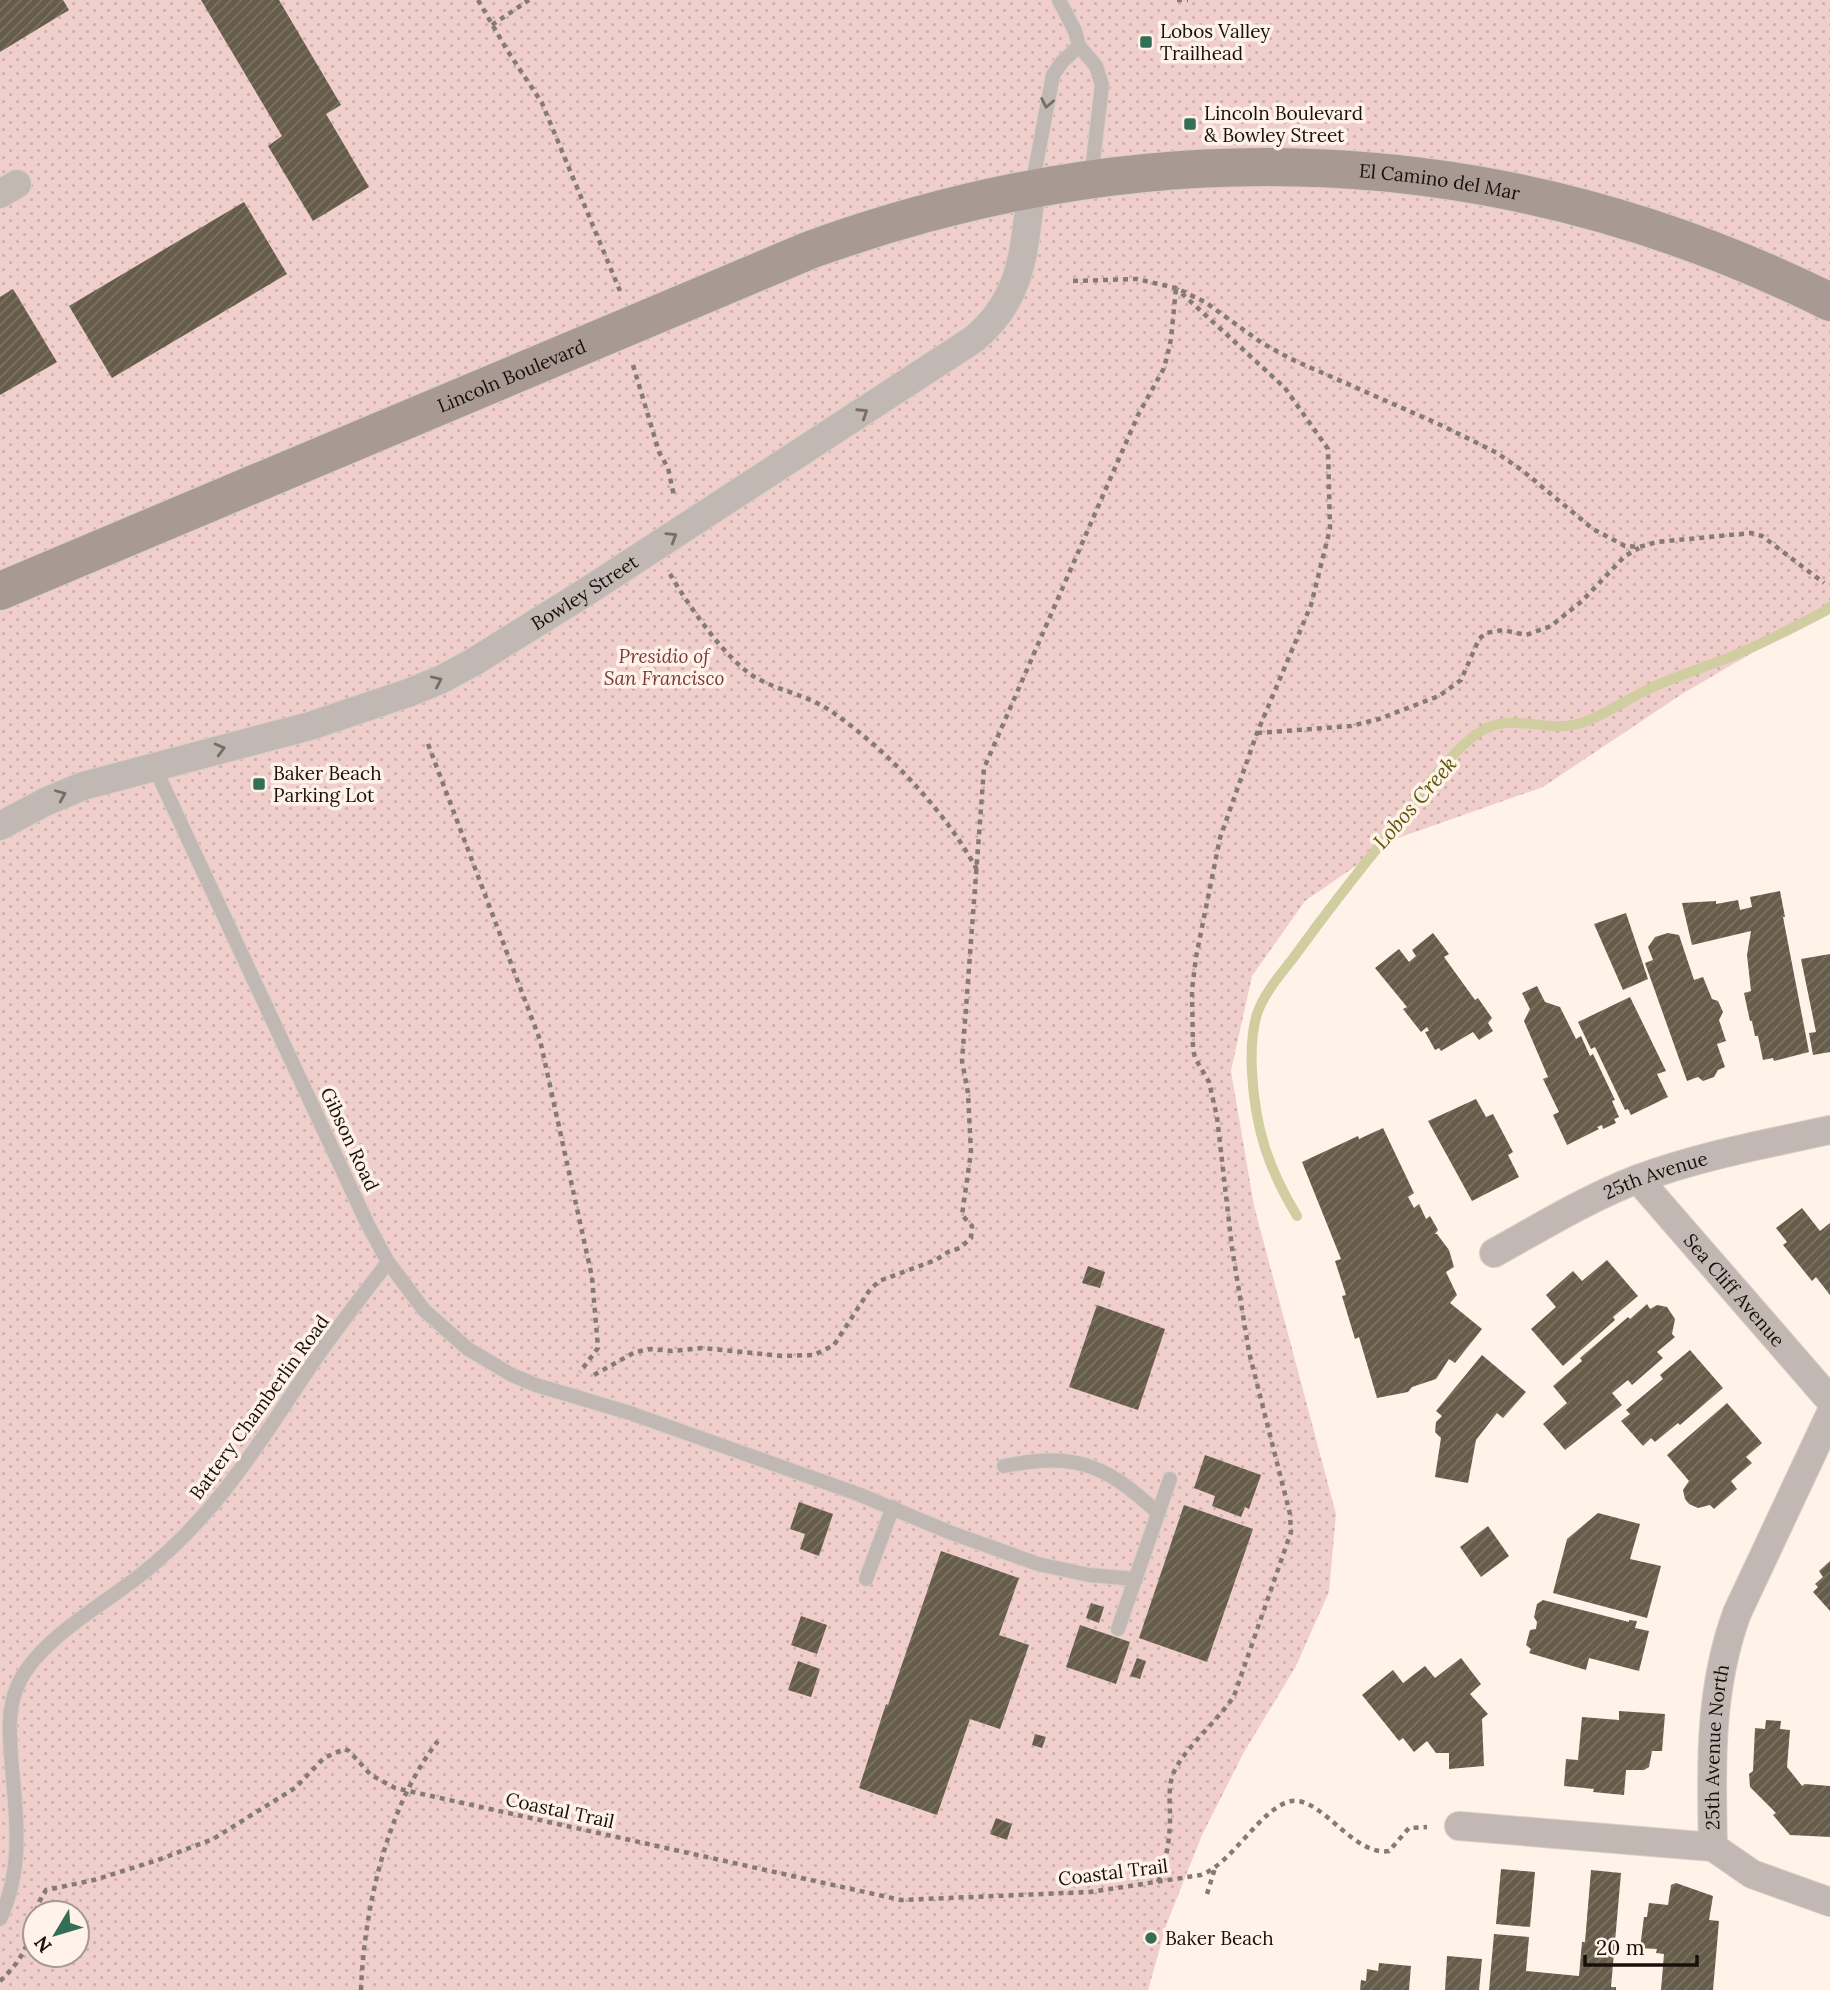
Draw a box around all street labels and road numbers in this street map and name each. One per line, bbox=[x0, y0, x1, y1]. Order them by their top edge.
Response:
street label: El Camino del Mar bbox=[1358, 158, 1523, 205]
street label: Lincoln Boulevard bbox=[434, 334, 589, 418]
street label: Bowley Street bbox=[526, 549, 643, 635]
street label: Gibson Road bbox=[316, 1083, 384, 1195]
street label: 25th Avenue bbox=[1599, 1146, 1710, 1204]
street label: Sea Cliff Avenue bbox=[1679, 1228, 1790, 1352]
street label: Battery Chamberlin Road bbox=[184, 1310, 334, 1504]
street label: 25th Avenue North bbox=[1700, 1662, 1734, 1830]
street label: Coastal Trail bbox=[503, 1787, 617, 1833]
street label: Coastal Trail bbox=[1057, 1853, 1169, 1891]

